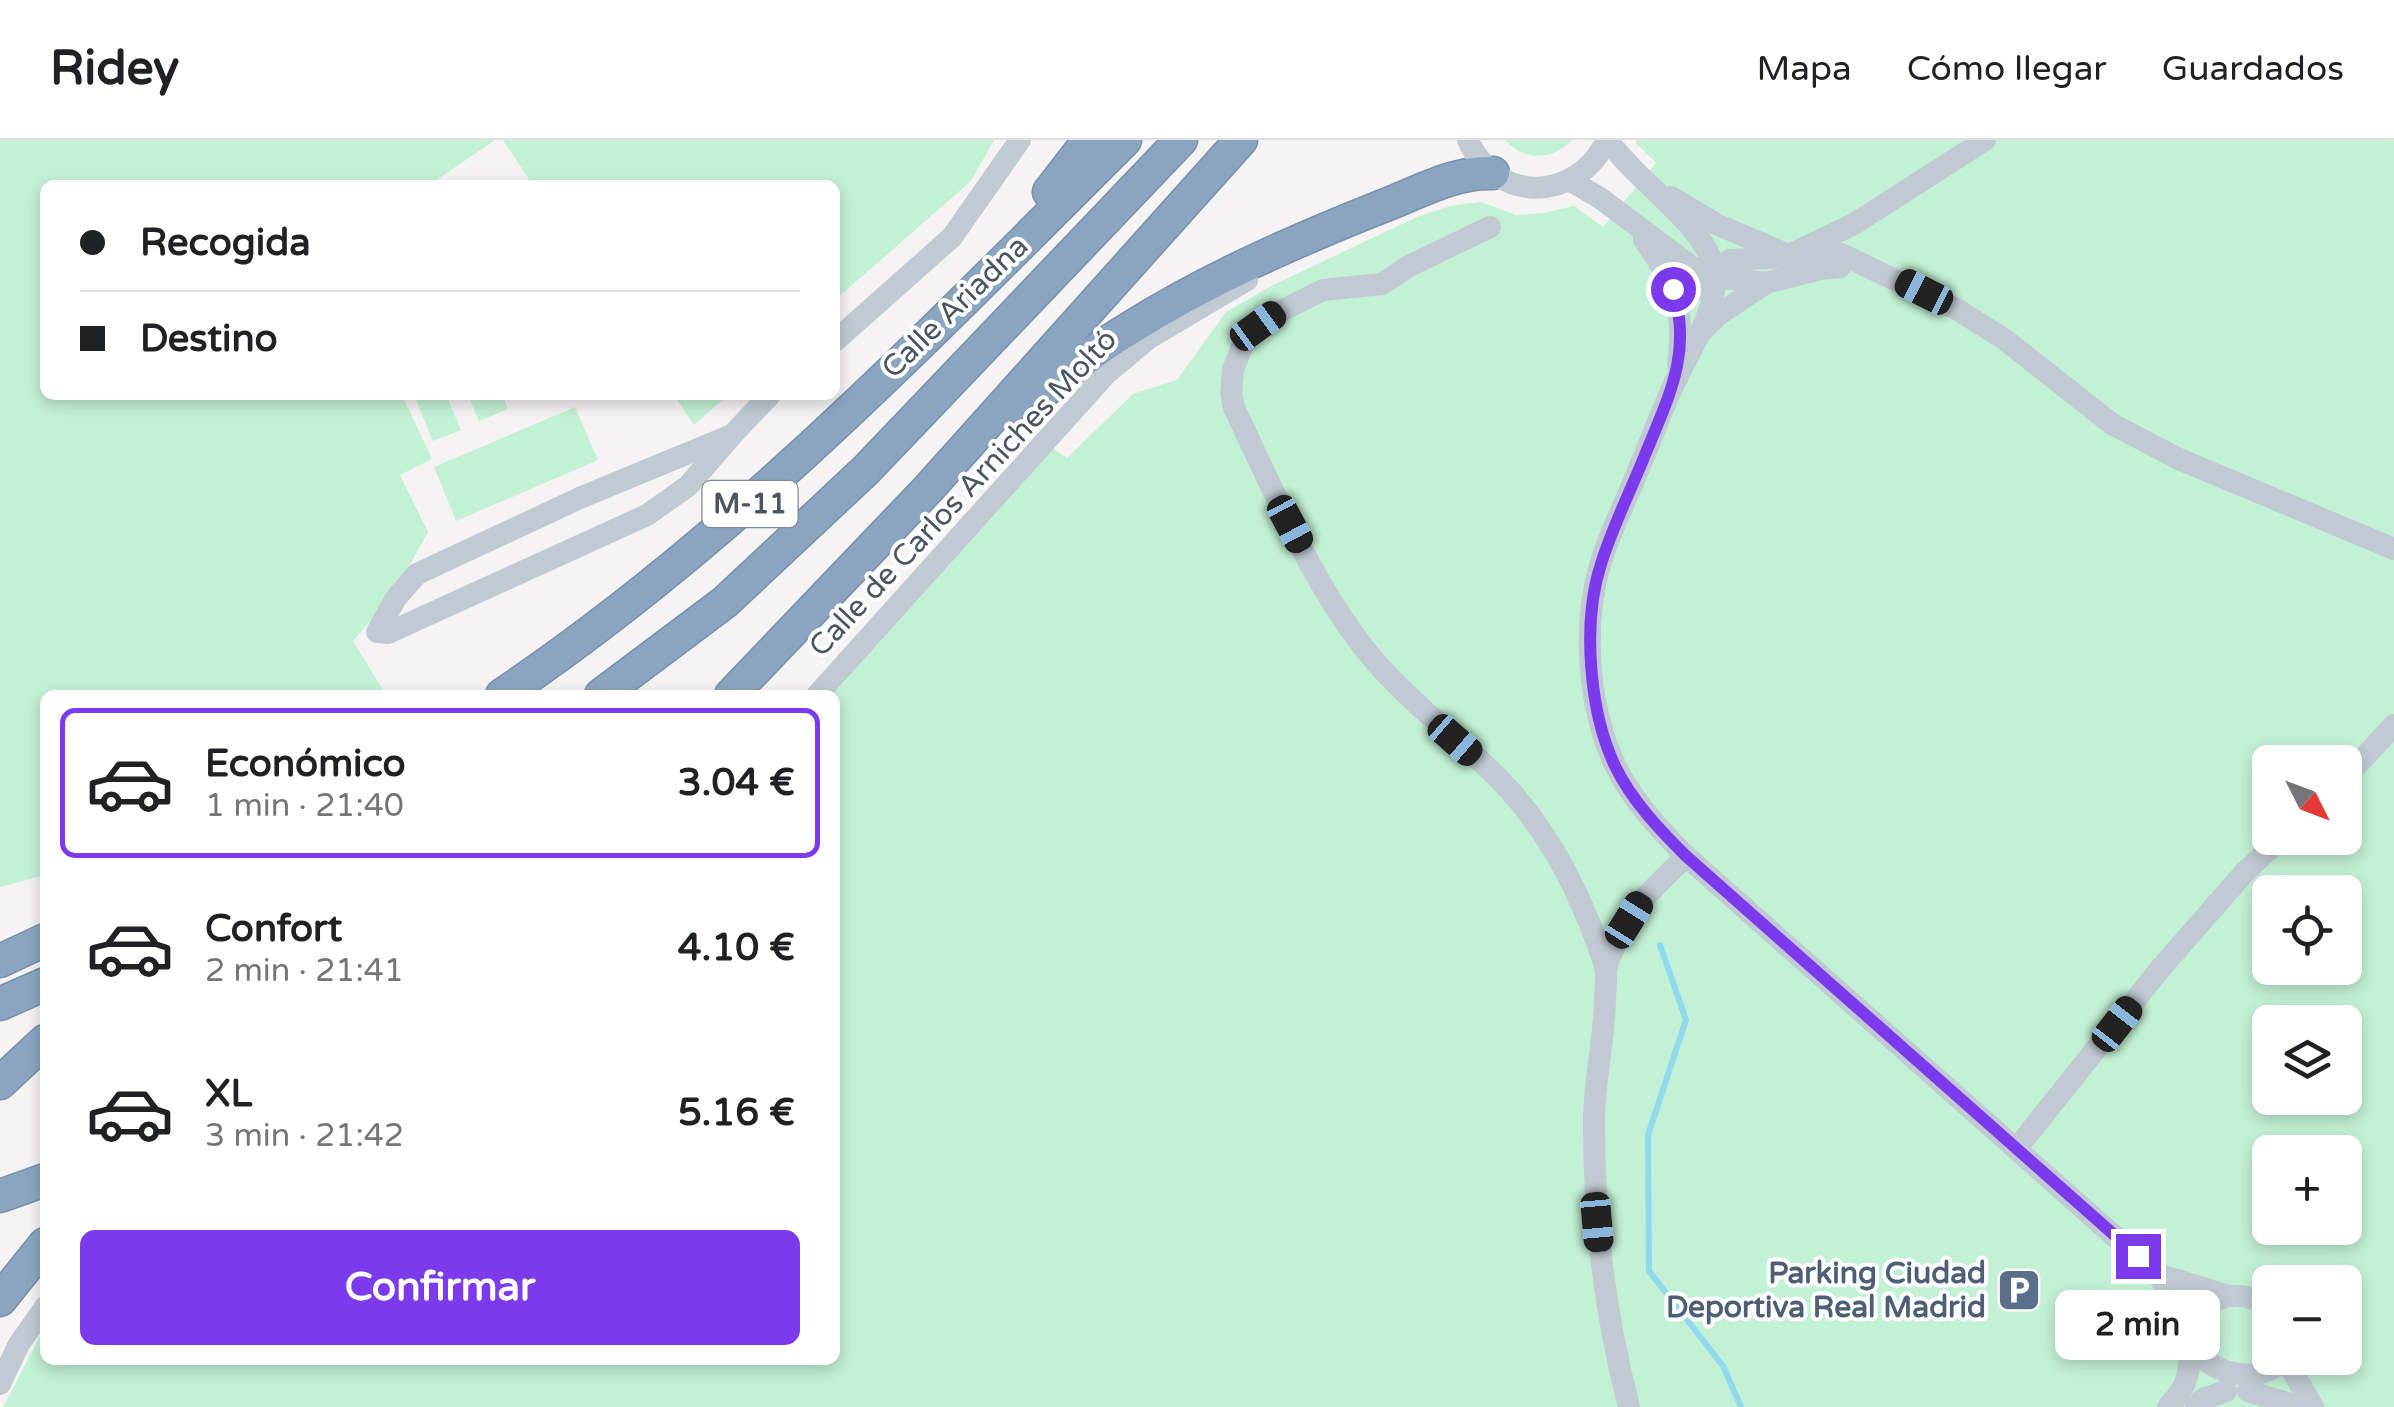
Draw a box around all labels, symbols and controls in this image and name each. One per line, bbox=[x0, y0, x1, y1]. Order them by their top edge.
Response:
text: Ridey bbox=[50, 40, 179, 98]
text: Mapa bbox=[1757, 48, 1852, 90]
text: Cómo llegar bbox=[1907, 48, 2107, 90]
text: Guardados bbox=[2162, 48, 2344, 90]
text: Recogida bbox=[140, 220, 311, 266]
street label: Calle Ariadna bbox=[874, 228, 1036, 386]
car bbox=[1890, 265, 1958, 319]
route start bbox=[1651, 267, 1696, 312]
car bbox=[1225, 296, 1291, 356]
text: Destino bbox=[140, 316, 278, 362]
street label: Calle de Carlos Arniches Moltó bbox=[801, 321, 1125, 665]
road number: M-11 bbox=[702, 481, 798, 527]
car bbox=[1263, 490, 1317, 558]
car bbox=[1423, 709, 1487, 771]
icon: car bbox=[85, 738, 175, 828]
text: Económico bbox=[205, 741, 406, 787]
north arrow bbox=[2252, 745, 2362, 855]
map controls bbox=[2252, 745, 2362, 1375]
text: 3.04 € bbox=[678, 760, 795, 806]
text: 1 min · 21:40 bbox=[205, 787, 404, 825]
button: locate bbox=[2252, 875, 2362, 985]
car bbox=[1600, 887, 1658, 953]
icon: car bbox=[85, 903, 175, 993]
text: Confort bbox=[205, 906, 342, 952]
text: 4.10 € bbox=[678, 925, 795, 971]
text: 2 min · 21:41 bbox=[205, 952, 404, 990]
car bbox=[2087, 991, 2147, 1057]
button: layers bbox=[2252, 1005, 2362, 1115]
icon: car bbox=[85, 1068, 175, 1158]
text: XL bbox=[205, 1071, 252, 1117]
text: 5.16 € bbox=[678, 1090, 795, 1136]
text: 3 min · 21:42 bbox=[205, 1117, 404, 1155]
button: + bbox=[2252, 1135, 2362, 1245]
car bbox=[1579, 1191, 1615, 1253]
button: Confirmar bbox=[80, 1230, 800, 1345]
route end bbox=[2116, 1234, 2161, 1279]
place label: Parking Ciudad Deportiva Real Madrid bbox=[1666, 1255, 1986, 1326]
button: − bbox=[2252, 1265, 2362, 1375]
parking icon: Parking Ciudad Deportiva Real Madrid bbox=[1996, 1267, 2042, 1313]
callout: 2 min bbox=[2056, 1291, 2220, 1361]
text: 2 min bbox=[2095, 1306, 2180, 1344]

